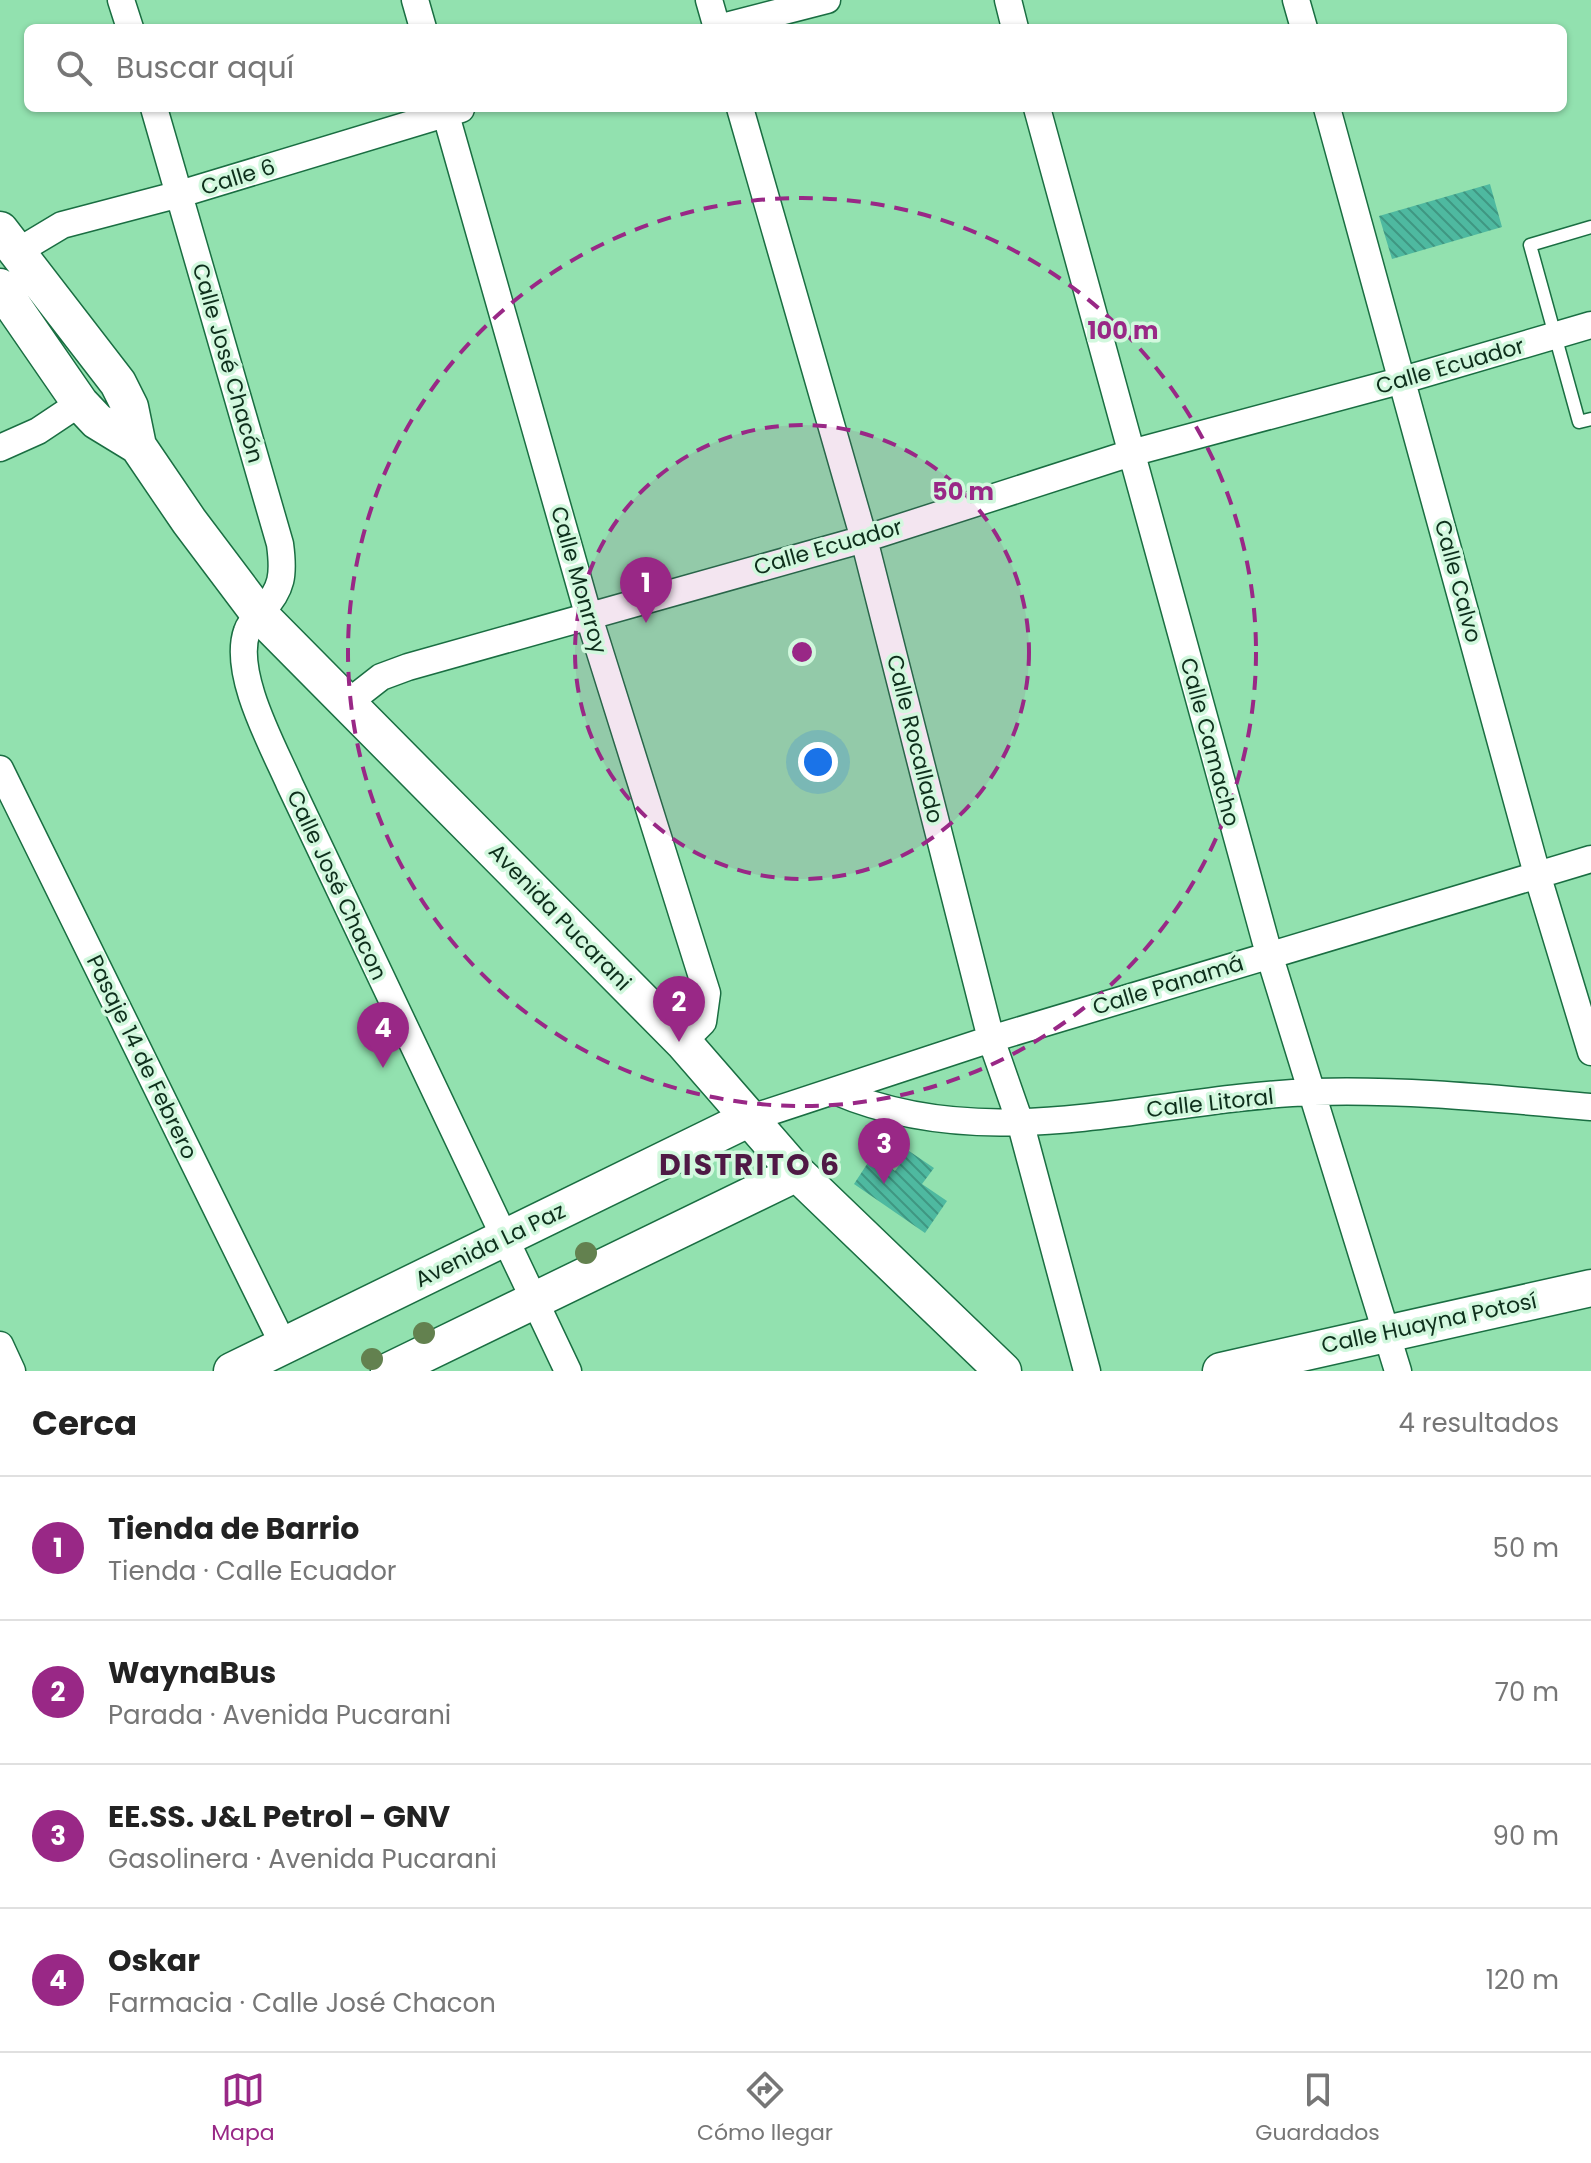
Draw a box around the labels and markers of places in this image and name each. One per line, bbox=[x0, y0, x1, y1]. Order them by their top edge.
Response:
pin: 1 bbox=[620, 557, 672, 623]
centre of rings bbox=[788, 638, 816, 666]
pin: 2 bbox=[653, 976, 705, 1042]
pin: 4 bbox=[357, 1002, 409, 1068]
pin: 3 bbox=[858, 1118, 910, 1184]

